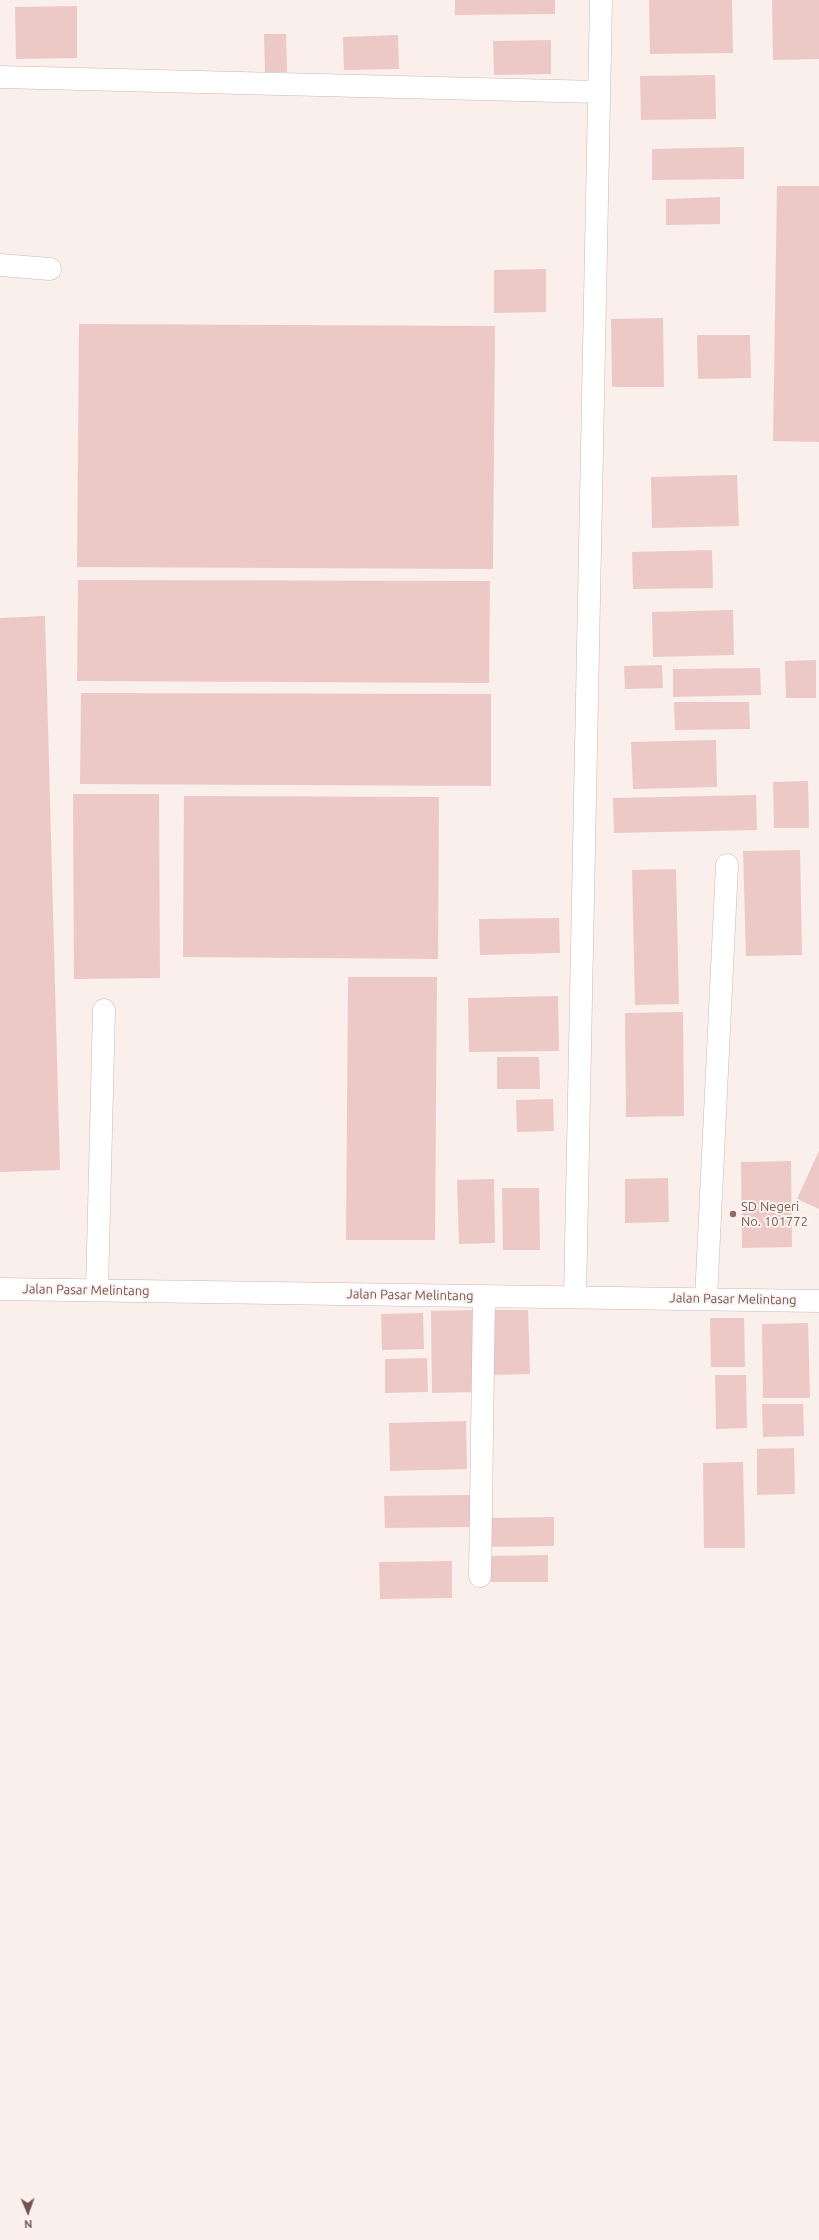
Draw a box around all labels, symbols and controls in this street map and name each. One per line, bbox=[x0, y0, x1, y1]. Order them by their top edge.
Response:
place label: SD Negeri No. 101772 bbox=[741, 1199, 808, 1230]
marker: SD Negeri No. 101772 bbox=[728, 1209, 738, 1219]
street label: Jalan Pasar Melintang bbox=[22, 1281, 150, 1299]
street label: Jalan Pasar Melintang bbox=[346, 1286, 474, 1304]
street label: Jalan Pasar Melintang bbox=[669, 1290, 797, 1308]
north arrow bbox=[8, 2192, 48, 2232]
text: N bbox=[24, 2218, 33, 2230]

